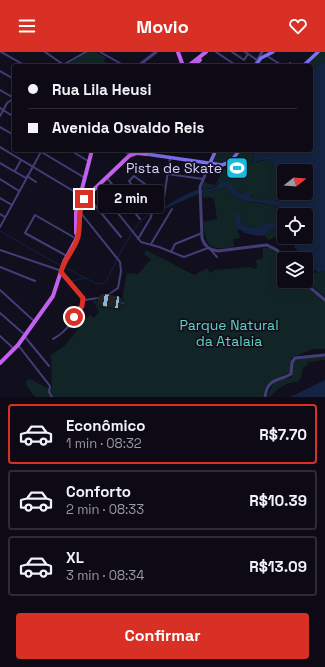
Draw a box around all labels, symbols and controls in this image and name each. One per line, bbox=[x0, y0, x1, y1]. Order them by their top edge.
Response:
icon: menu bbox=[16, 15, 38, 37]
text: Movio bbox=[136, 15, 189, 38]
icon: heart bbox=[287, 15, 309, 37]
text: Rua Lila Heusi bbox=[52, 80, 151, 99]
text: Avenida Osvaldo Reis bbox=[52, 118, 204, 137]
sports icon: Pista de Skate bbox=[224, 155, 250, 181]
place label: Pista de Skate bbox=[126, 159, 222, 177]
north arrow bbox=[277, 164, 313, 200]
map controls bbox=[277, 164, 313, 288]
callout: 2 min bbox=[98, 185, 164, 213]
route end bbox=[75, 190, 93, 208]
text: 2 min bbox=[114, 190, 148, 207]
button: locate bbox=[277, 208, 313, 244]
button: layers bbox=[277, 252, 313, 288]
car bbox=[97, 293, 123, 309]
route start bbox=[65, 308, 83, 326]
park label: Parque Natural da Atalaia bbox=[179, 316, 279, 350]
icon: car bbox=[18, 416, 54, 452]
text: Econômico bbox=[66, 416, 145, 435]
text: R$7.70 bbox=[259, 425, 307, 444]
text: 1 min · 08:32 bbox=[66, 435, 142, 452]
icon: car bbox=[18, 482, 54, 518]
text: Conforto bbox=[66, 482, 131, 501]
text: R$10.39 bbox=[249, 491, 307, 510]
text: 2 min · 08:33 bbox=[66, 501, 144, 518]
icon: car bbox=[18, 548, 54, 584]
text: XL bbox=[66, 548, 84, 567]
text: R$13.09 bbox=[249, 557, 307, 576]
text: 3 min · 08:34 bbox=[66, 567, 144, 584]
button: Confirmar bbox=[16, 613, 309, 659]

